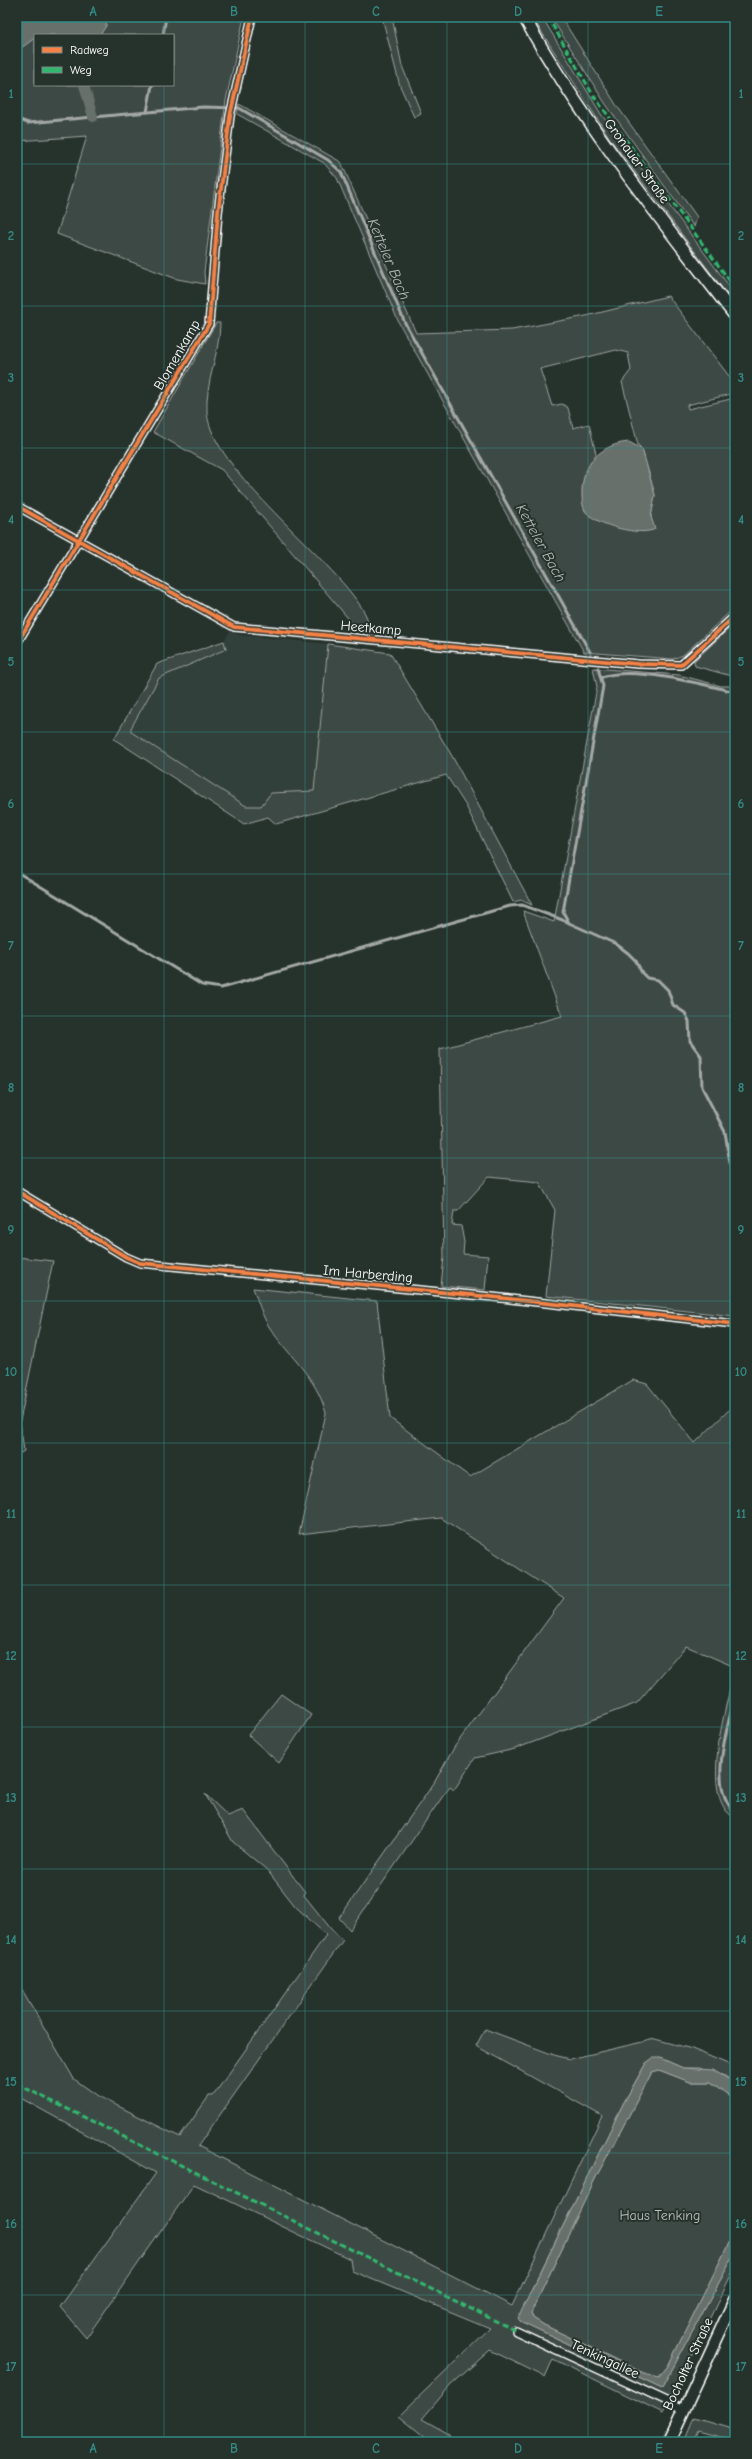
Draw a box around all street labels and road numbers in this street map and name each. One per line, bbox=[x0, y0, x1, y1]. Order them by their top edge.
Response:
street label: Gronauer Straße bbox=[601, 115, 673, 207]
street label: Blomenkamp bbox=[150, 317, 204, 393]
street label: Heetkamp bbox=[340, 617, 402, 639]
street label: Im Harberding bbox=[322, 1262, 414, 1286]
street label: Bocholter Straße bbox=[659, 2315, 717, 2413]
street label: Tenkingallee bbox=[568, 2336, 642, 2382]

